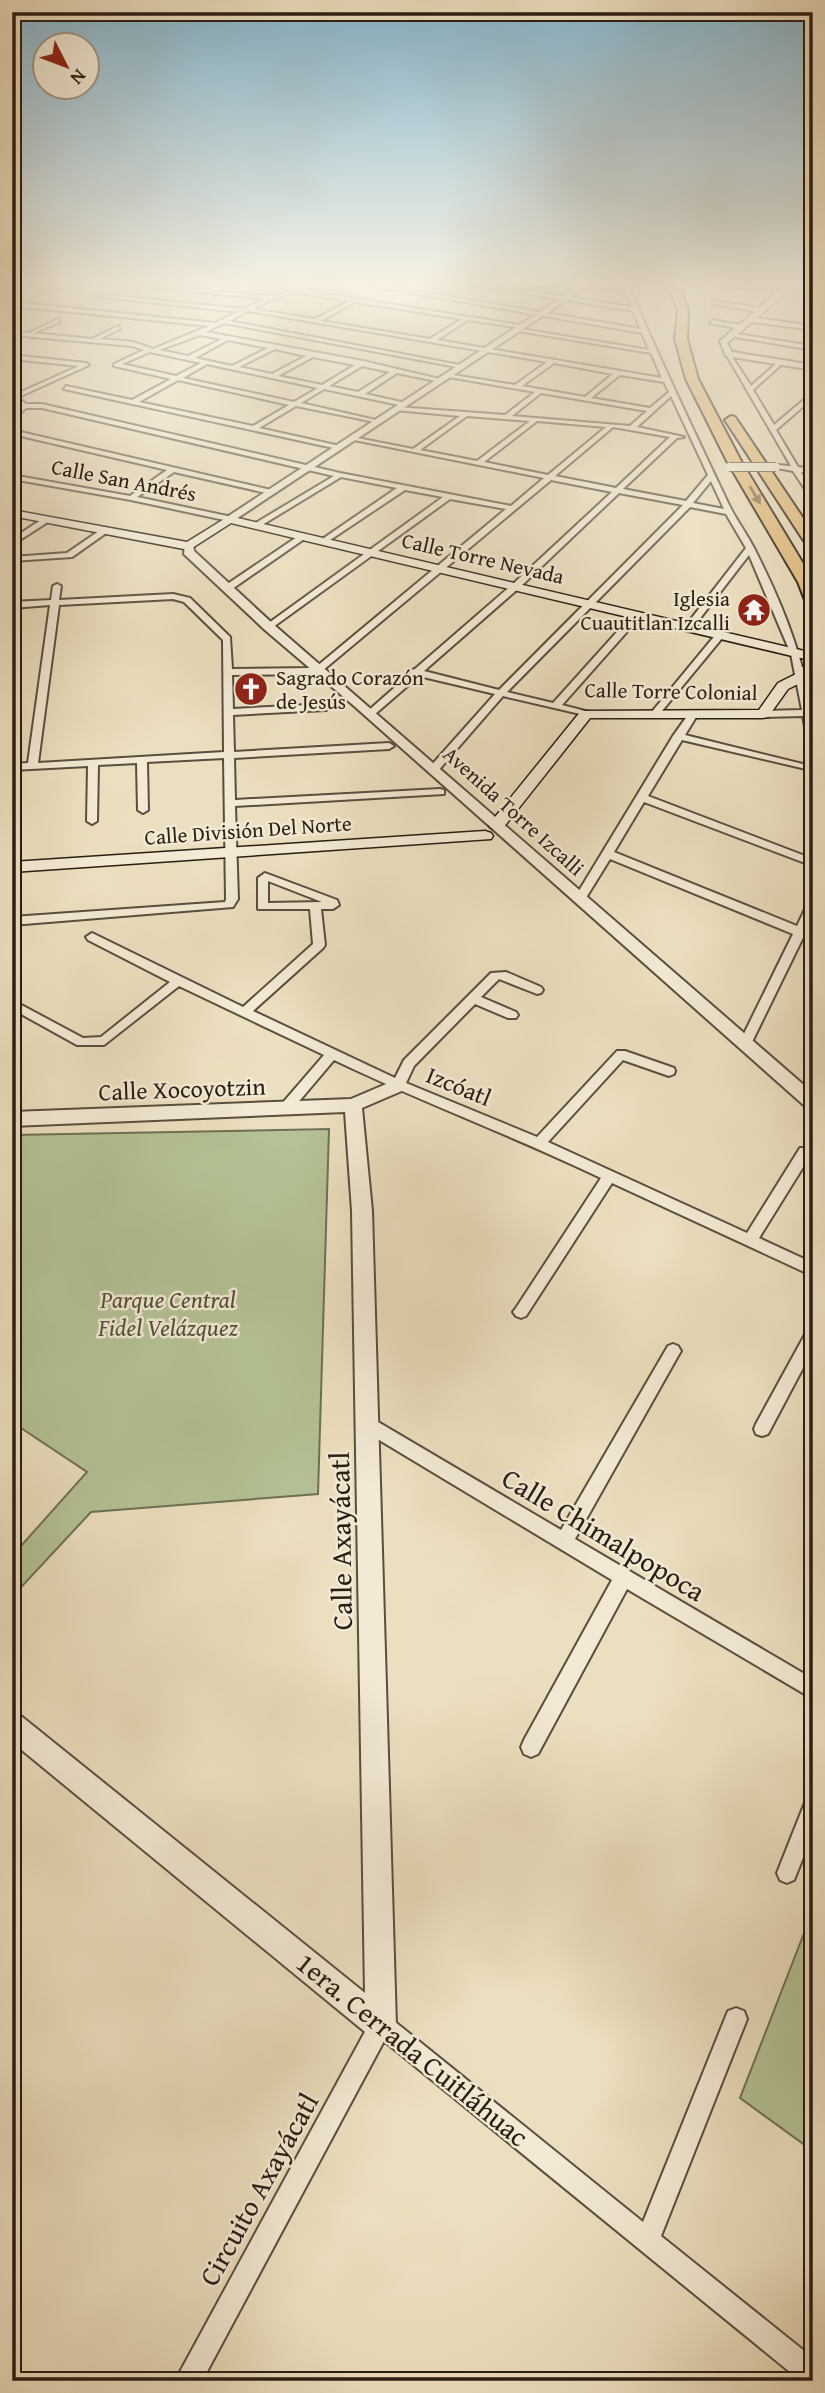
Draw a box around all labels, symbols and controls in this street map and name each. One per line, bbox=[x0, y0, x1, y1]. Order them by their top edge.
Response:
north arrow bbox=[32, 32, 102, 102]
text: N bbox=[64, 63, 93, 92]
street label: Calle San Andrés bbox=[49, 451, 199, 509]
one-way arrow bbox=[748, 486, 761, 505]
street label: Calle Torre Nevada bbox=[399, 524, 567, 592]
place label: Iglesia Cuautitlan Izcalli bbox=[580, 583, 730, 638]
temple icon: Iglesia Cuautitlan Izcalli bbox=[735, 591, 773, 629]
place label: Sagrado Corazón de Jesús bbox=[276, 662, 424, 717]
church icon: Sagrado Corazón de Jesús bbox=[232, 670, 270, 708]
street label: Calle Torre Colonial bbox=[584, 674, 758, 708]
street label: Avenida Torre Izcalli bbox=[436, 739, 592, 883]
street label: Calle División Del Norte bbox=[143, 807, 353, 853]
street label: Izcóatl bbox=[421, 1057, 497, 1115]
street label: Calle Xocoyotzin bbox=[98, 1069, 267, 1109]
park label: Parque Central Fidel Velázquez bbox=[97, 1282, 239, 1345]
street label: Calle Axayácatl bbox=[318, 1451, 362, 1631]
street label: Calle Chimalpopoca bbox=[495, 1457, 714, 1611]
street label: 1era. Cerrada Cuitláhuac bbox=[288, 1942, 538, 2156]
street label: Circuito Axayácatl bbox=[188, 2085, 328, 2293]

